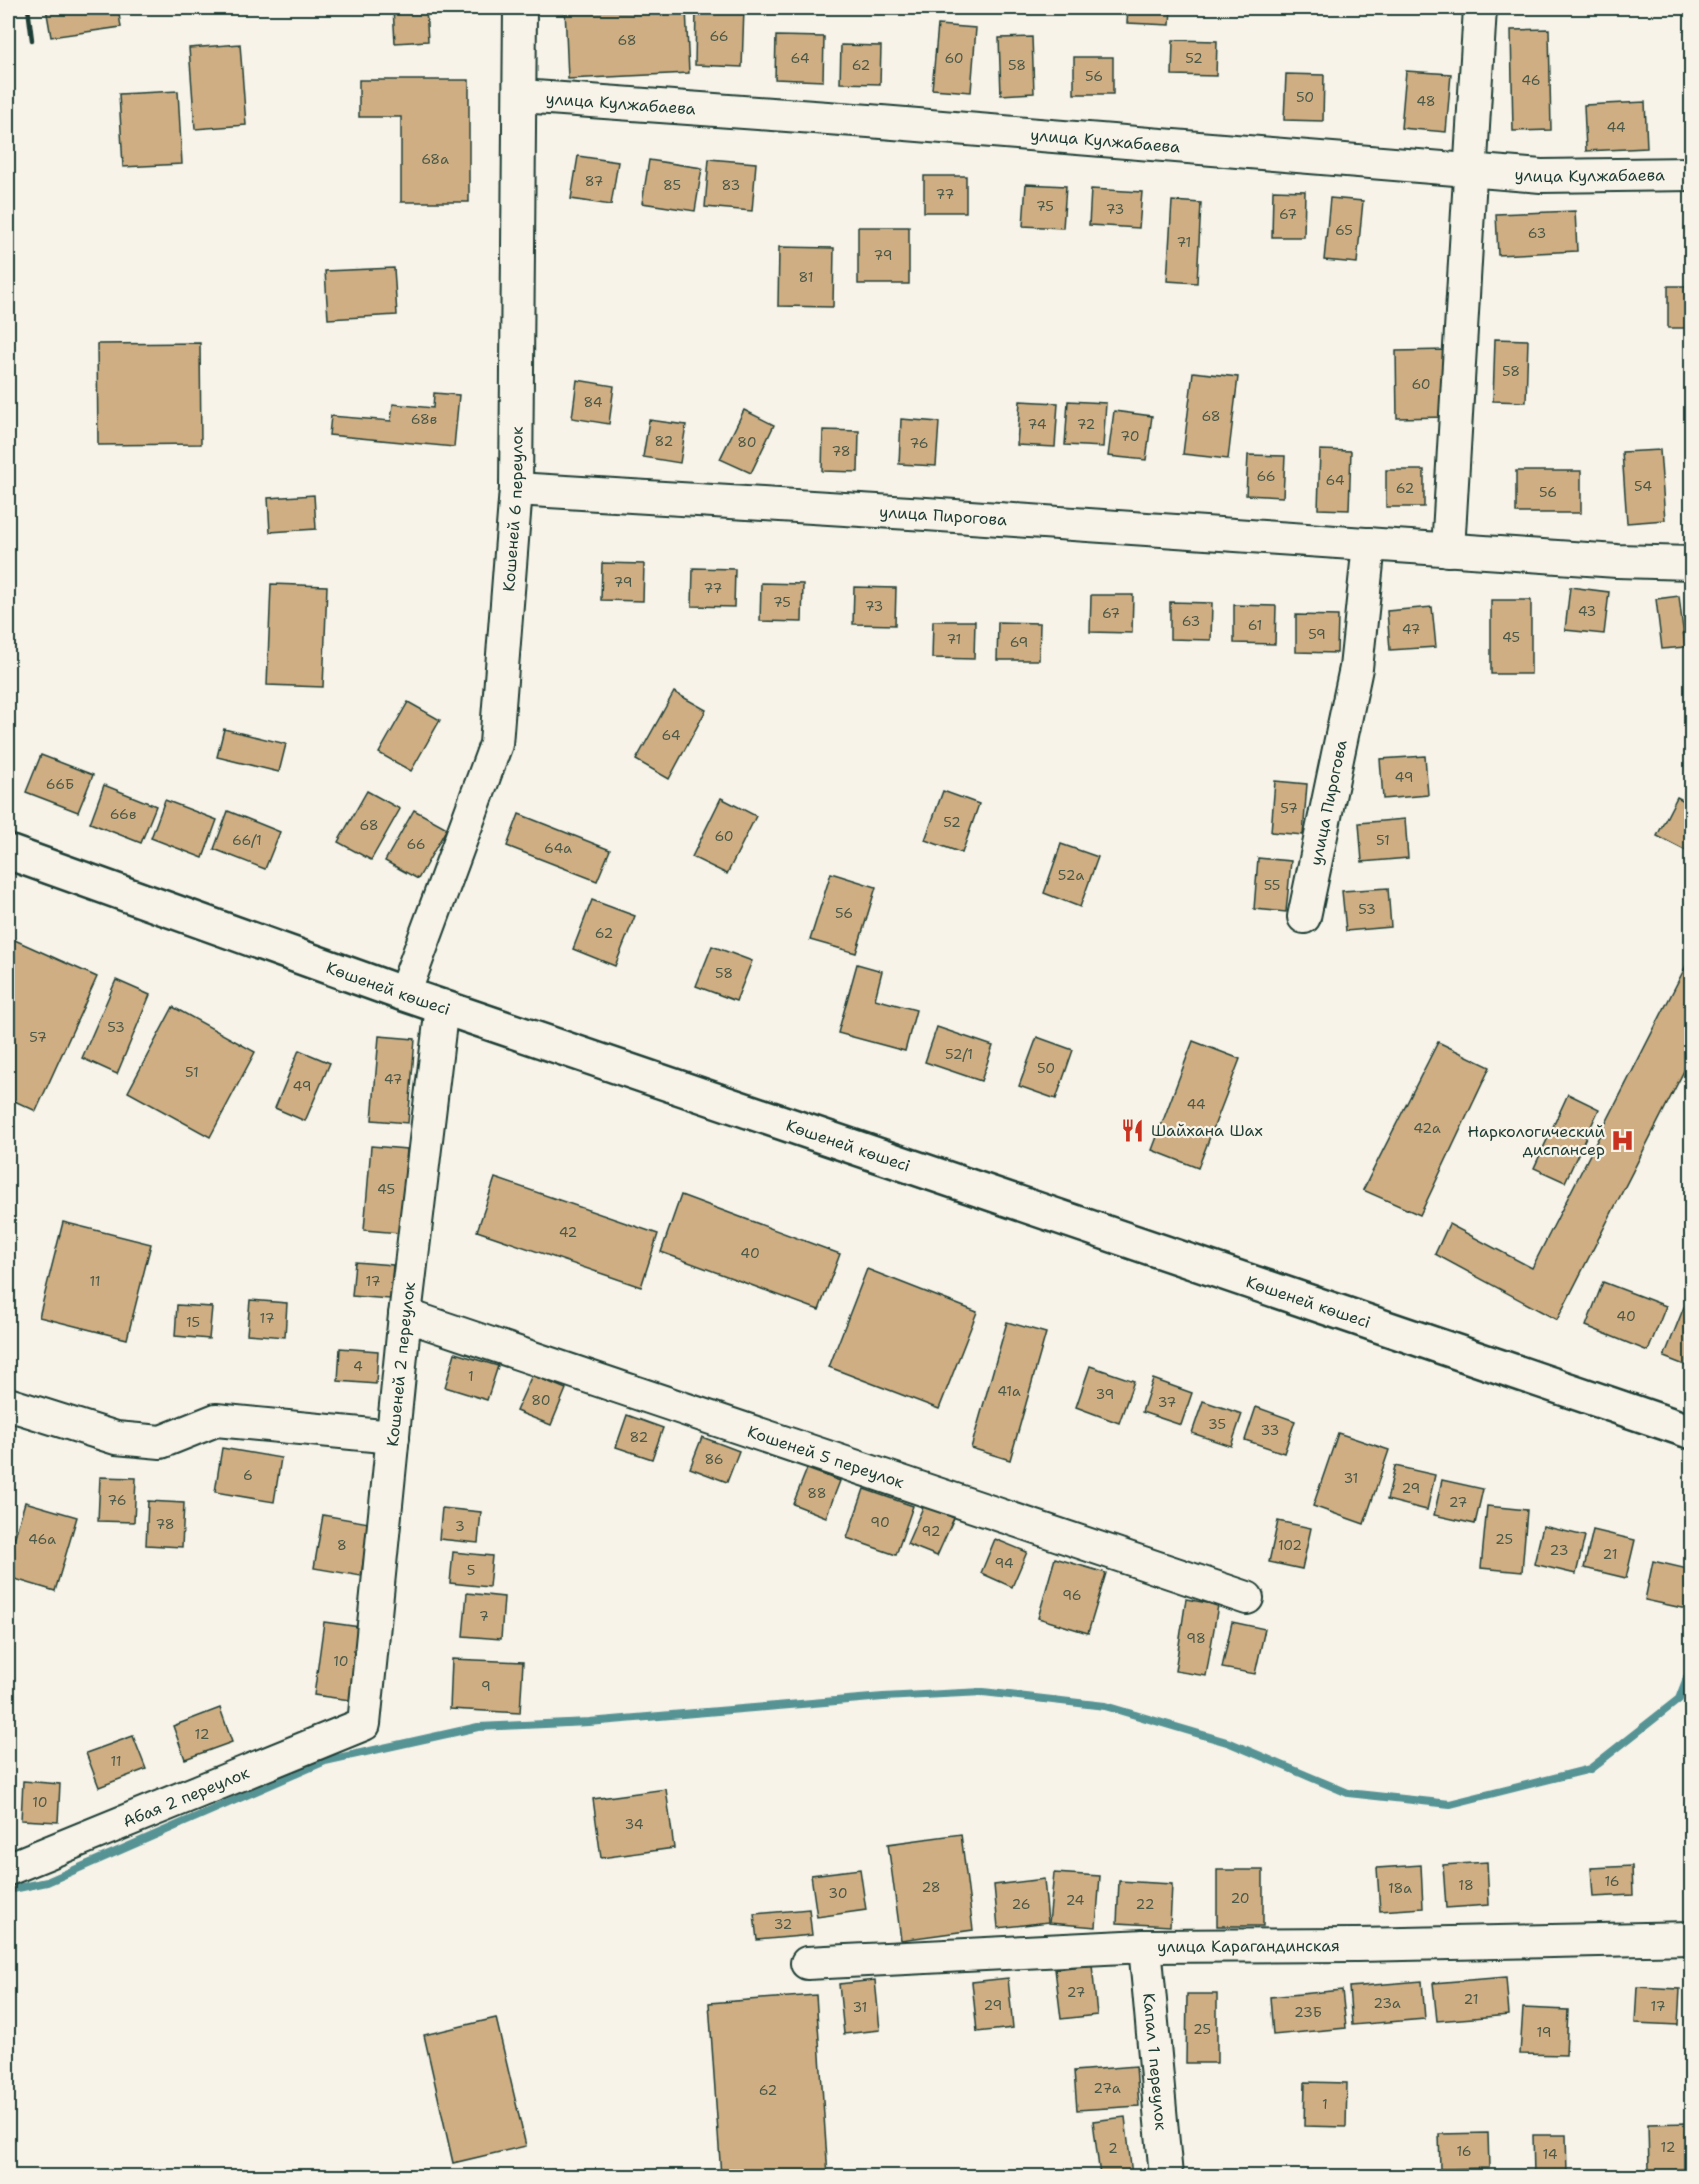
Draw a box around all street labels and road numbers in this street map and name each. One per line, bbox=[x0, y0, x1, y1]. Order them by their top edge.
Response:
street label: улица Кулжабаева bbox=[545, 87, 696, 119]
street label: улица Кулжабаева bbox=[1030, 124, 1181, 157]
street label: улица Кулжабаева bbox=[1514, 163, 1665, 187]
street label: Кошеней 6 переулок bbox=[497, 426, 527, 592]
street label: улица Пирогова bbox=[879, 501, 1008, 530]
street label: улица Пирогова bbox=[1305, 738, 1351, 867]
street label: Көшеней көшесі bbox=[324, 957, 453, 1019]
street label: Көшеней көшесі bbox=[783, 1114, 913, 1176]
street label: Көшеней көшесі bbox=[1244, 1271, 1373, 1332]
street label: Кошеней 2 переулок bbox=[381, 1280, 419, 1448]
street label: Кошеней 5 переулок bbox=[745, 1420, 907, 1493]
street label: Абая 2 переулок bbox=[120, 1761, 252, 1832]
street label: улица Карагандинская bbox=[1157, 1935, 1340, 1956]
street label: Капал 1 переулок bbox=[1139, 1992, 1172, 2132]

